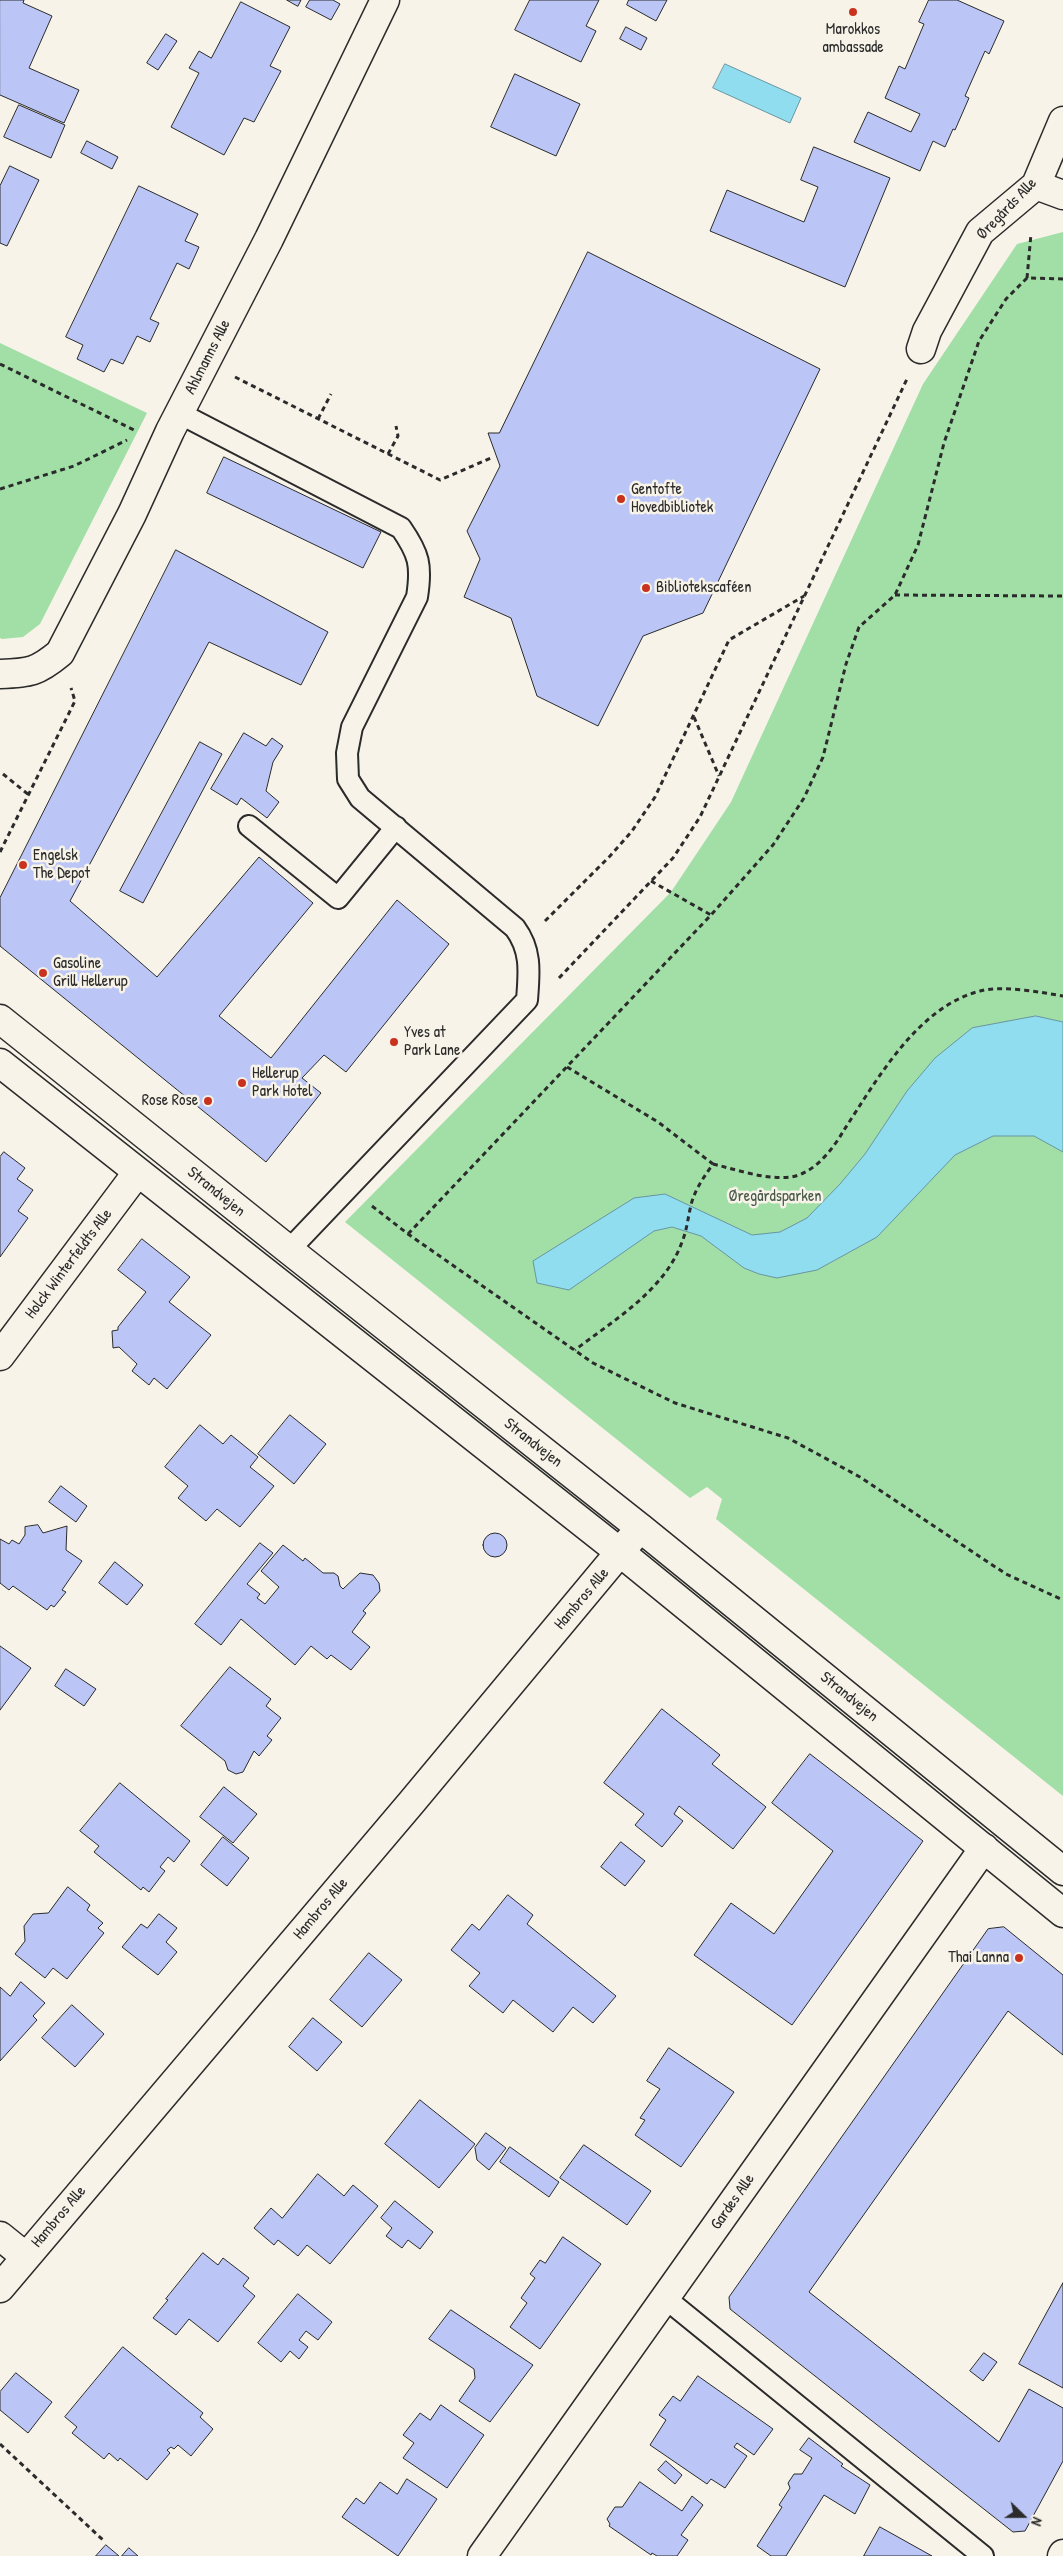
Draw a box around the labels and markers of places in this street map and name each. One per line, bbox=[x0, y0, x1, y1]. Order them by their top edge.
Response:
marker: Marokkos ambassade bbox=[847, 6, 859, 18]
place label: Marokkos ambassade bbox=[822, 20, 884, 58]
place label: Gentofte Hovedbibliotek bbox=[631, 480, 714, 518]
marker: Gentofte Hovedbibliotek bbox=[615, 493, 627, 505]
place label: Bibliotekscaféen bbox=[656, 578, 751, 598]
marker: Bibliotekscaféen bbox=[640, 582, 652, 594]
place label: Engelsk The Depot bbox=[33, 846, 90, 884]
marker: Engelsk The Depot bbox=[17, 859, 29, 871]
place label: Gasoline Grill Hellerup bbox=[53, 954, 128, 992]
marker: Gasoline Grill Hellerup bbox=[37, 967, 49, 979]
place label: Yves at Park Lane bbox=[404, 1023, 460, 1061]
marker: Yves at Park Lane bbox=[388, 1036, 400, 1048]
place label: Hellerup Park Hotel bbox=[252, 1064, 313, 1102]
marker: Hellerup Park Hotel bbox=[236, 1077, 248, 1089]
place label: Rose Rose bbox=[142, 1091, 198, 1111]
marker: Rose Rose bbox=[202, 1095, 214, 1107]
place label: Thai Lanna bbox=[948, 1948, 1009, 1968]
marker: Thai Lanna bbox=[1013, 1952, 1025, 1964]

